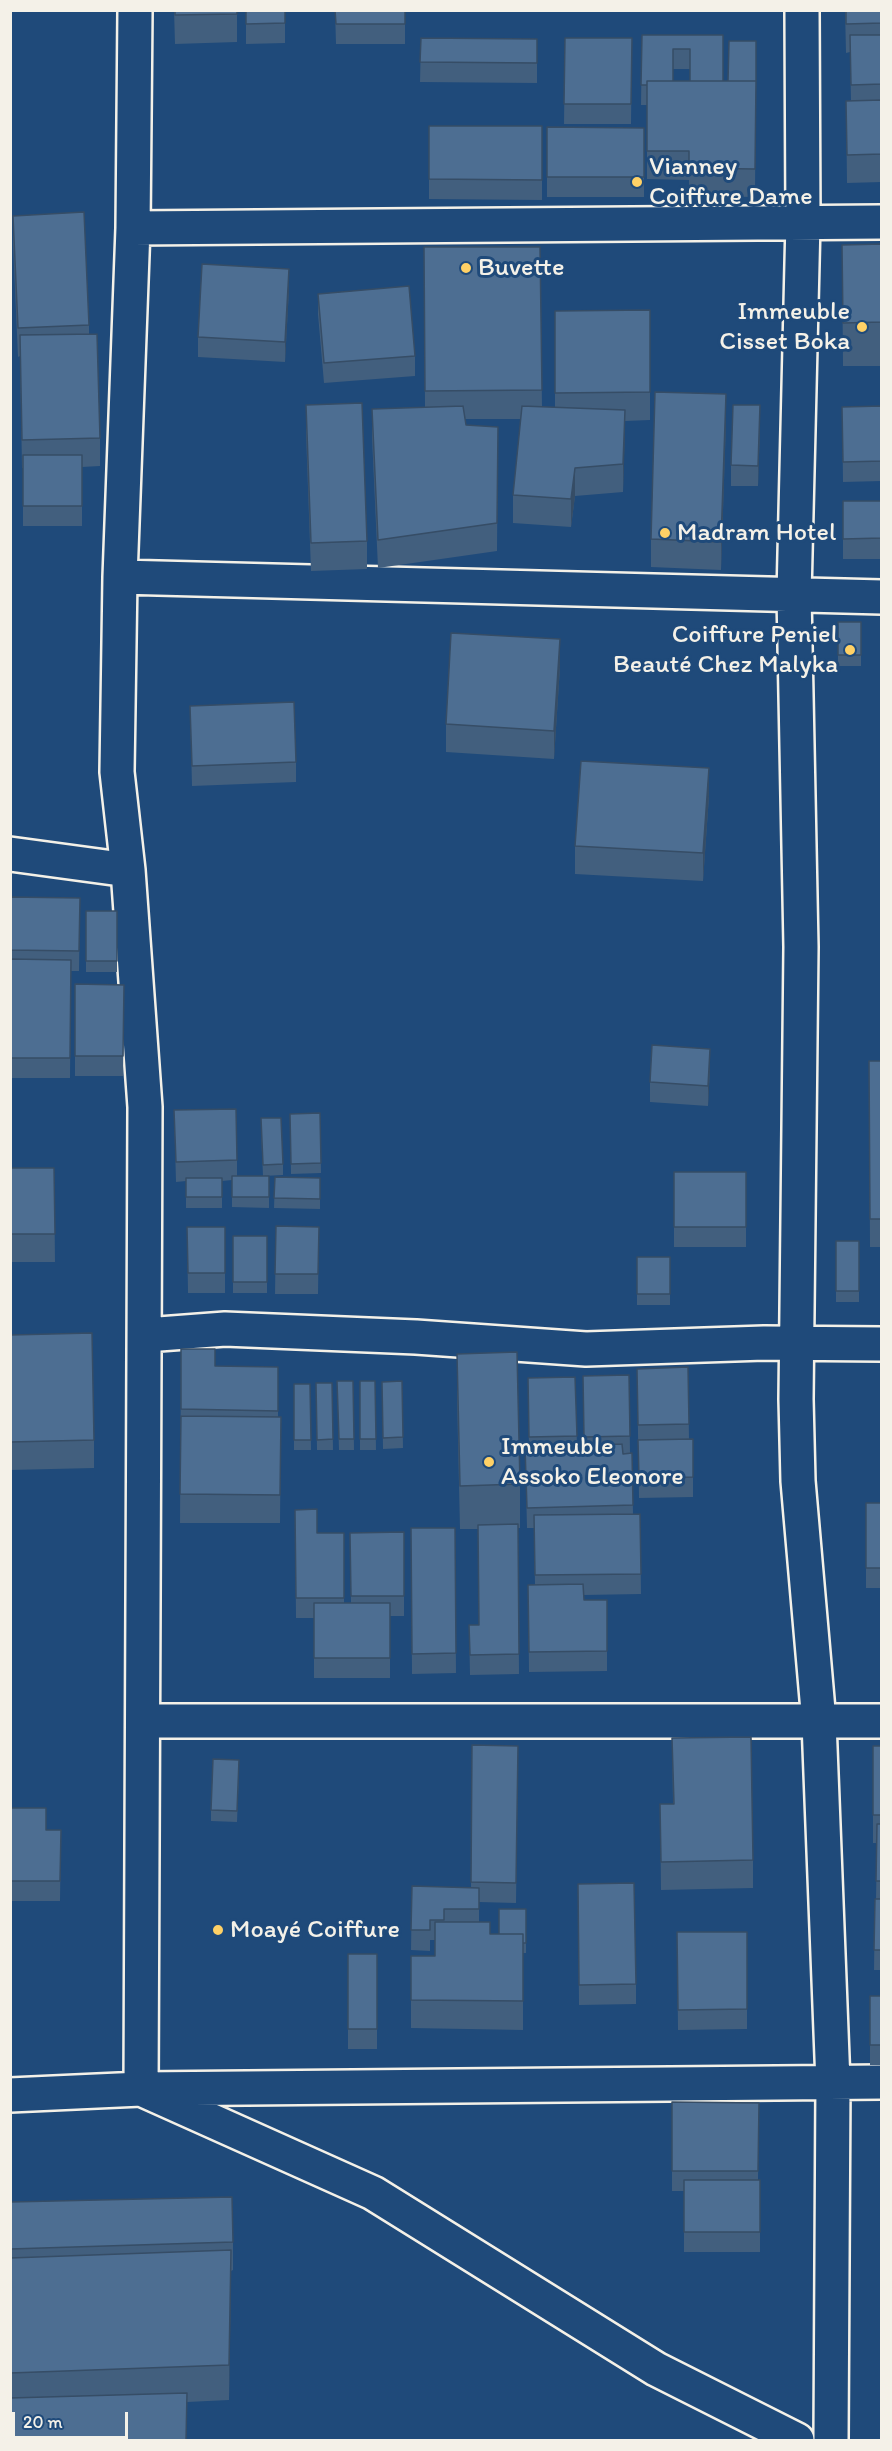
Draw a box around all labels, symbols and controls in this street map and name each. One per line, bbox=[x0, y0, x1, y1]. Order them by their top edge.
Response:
place label: Vianney Coiffure Dame bbox=[649, 151, 813, 212]
marker: Vianney Coiffure Dame bbox=[630, 175, 644, 189]
place label: Buvette bbox=[478, 252, 564, 284]
marker: Buvette bbox=[459, 261, 473, 275]
place label: Immeuble Cisset Boka bbox=[719, 296, 850, 358]
marker: Immeuble Cisset Boka bbox=[855, 320, 869, 334]
place label: Madram Hotel bbox=[677, 517, 836, 549]
marker: Madram Hotel bbox=[658, 526, 672, 540]
place label: Coiffure Peniel Beauté Chez Malyka bbox=[613, 619, 838, 680]
marker: Coiffure Peniel Beauté Chez Malyka bbox=[843, 643, 857, 657]
place label: Immeuble Assoko Eleonore bbox=[501, 1431, 684, 1492]
marker: Immeuble Assoko Eleonore bbox=[482, 1455, 496, 1469]
place label: Moayé Coiffure bbox=[230, 1914, 400, 1946]
marker: Moayé Coiffure bbox=[211, 1923, 225, 1937]
scale bar bbox=[15, 2400, 130, 2438]
text: 20 m bbox=[23, 2411, 63, 2433]

